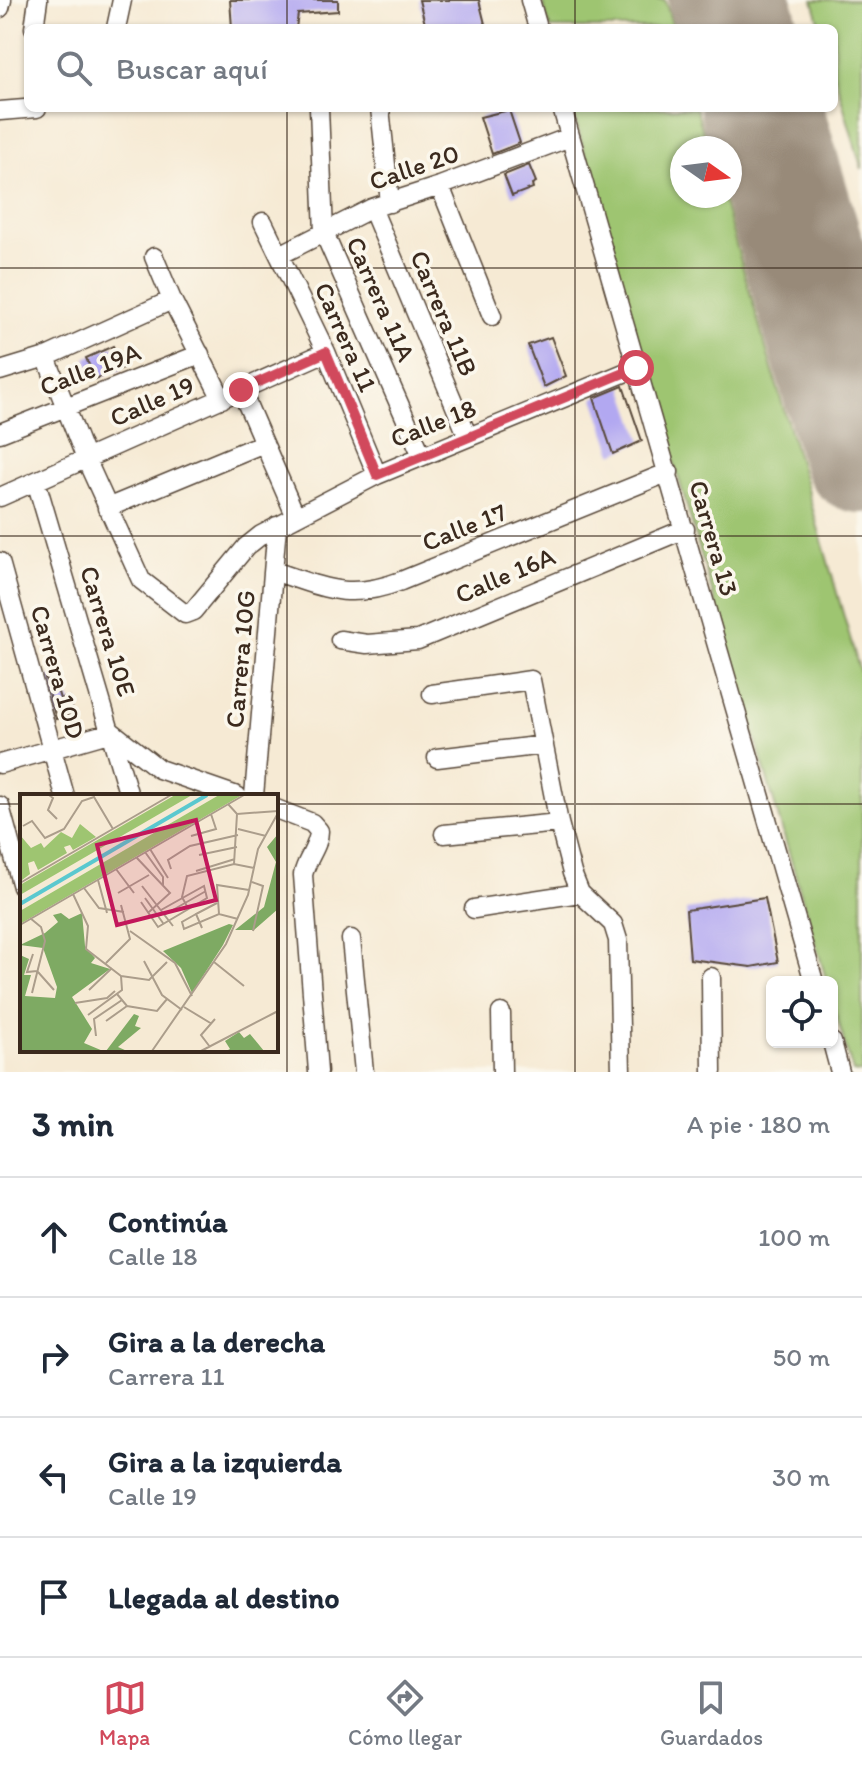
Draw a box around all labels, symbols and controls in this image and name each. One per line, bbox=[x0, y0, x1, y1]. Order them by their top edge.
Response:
search box bbox=[24, 24, 838, 112]
icon: search bbox=[52, 46, 96, 90]
text: Buscar aquí bbox=[116, 50, 268, 87]
north arrow bbox=[670, 136, 742, 208]
street label: Calle 20 bbox=[365, 137, 463, 197]
street label: Carrera 11A bbox=[340, 232, 422, 366]
street label: Carrera 11B bbox=[403, 245, 485, 381]
street label: Carrera 11 bbox=[308, 277, 384, 397]
street label: Calle 19A bbox=[35, 335, 145, 403]
route start bbox=[618, 350, 654, 386]
street label: Calle 19 bbox=[105, 368, 199, 434]
route end bbox=[223, 372, 259, 408]
street label: Calle 18 bbox=[386, 391, 480, 455]
street label: Carrera 13 bbox=[682, 477, 746, 599]
street label: Calle 17 bbox=[417, 496, 511, 558]
street label: Calle 16A bbox=[450, 539, 560, 610]
street label: Carrera 10E bbox=[73, 562, 143, 700]
street label: Carrera 10G bbox=[218, 589, 262, 729]
street label: Carrera 10D bbox=[24, 601, 92, 743]
inset map bbox=[20, 794, 278, 1052]
map controls bbox=[766, 976, 838, 1048]
button: locate bbox=[766, 976, 838, 1048]
text: 3 min bbox=[32, 1104, 114, 1145]
text: A pie · 180 m bbox=[687, 1108, 830, 1140]
text: Continúa bbox=[108, 1203, 228, 1240]
icon: ahead bbox=[32, 1215, 76, 1259]
text: 100 m bbox=[758, 1221, 830, 1253]
text: Calle 18 bbox=[108, 1240, 198, 1272]
text: Gira a la derecha bbox=[108, 1323, 325, 1360]
icon: right bbox=[32, 1335, 76, 1379]
text: 50 m bbox=[773, 1341, 830, 1373]
text: Carrera 11 bbox=[108, 1360, 225, 1392]
text: Gira a la izquierda bbox=[108, 1443, 342, 1480]
icon: left bbox=[32, 1455, 76, 1499]
text: 30 m bbox=[772, 1461, 830, 1493]
text: Calle 19 bbox=[108, 1480, 197, 1512]
icon: arrive bbox=[32, 1575, 76, 1619]
text: Llegada al destino bbox=[108, 1579, 340, 1616]
tab: Mapa bbox=[99, 1676, 150, 1751]
tab: Cómo llegar bbox=[348, 1676, 462, 1751]
tab: Guardados bbox=[660, 1676, 763, 1751]

